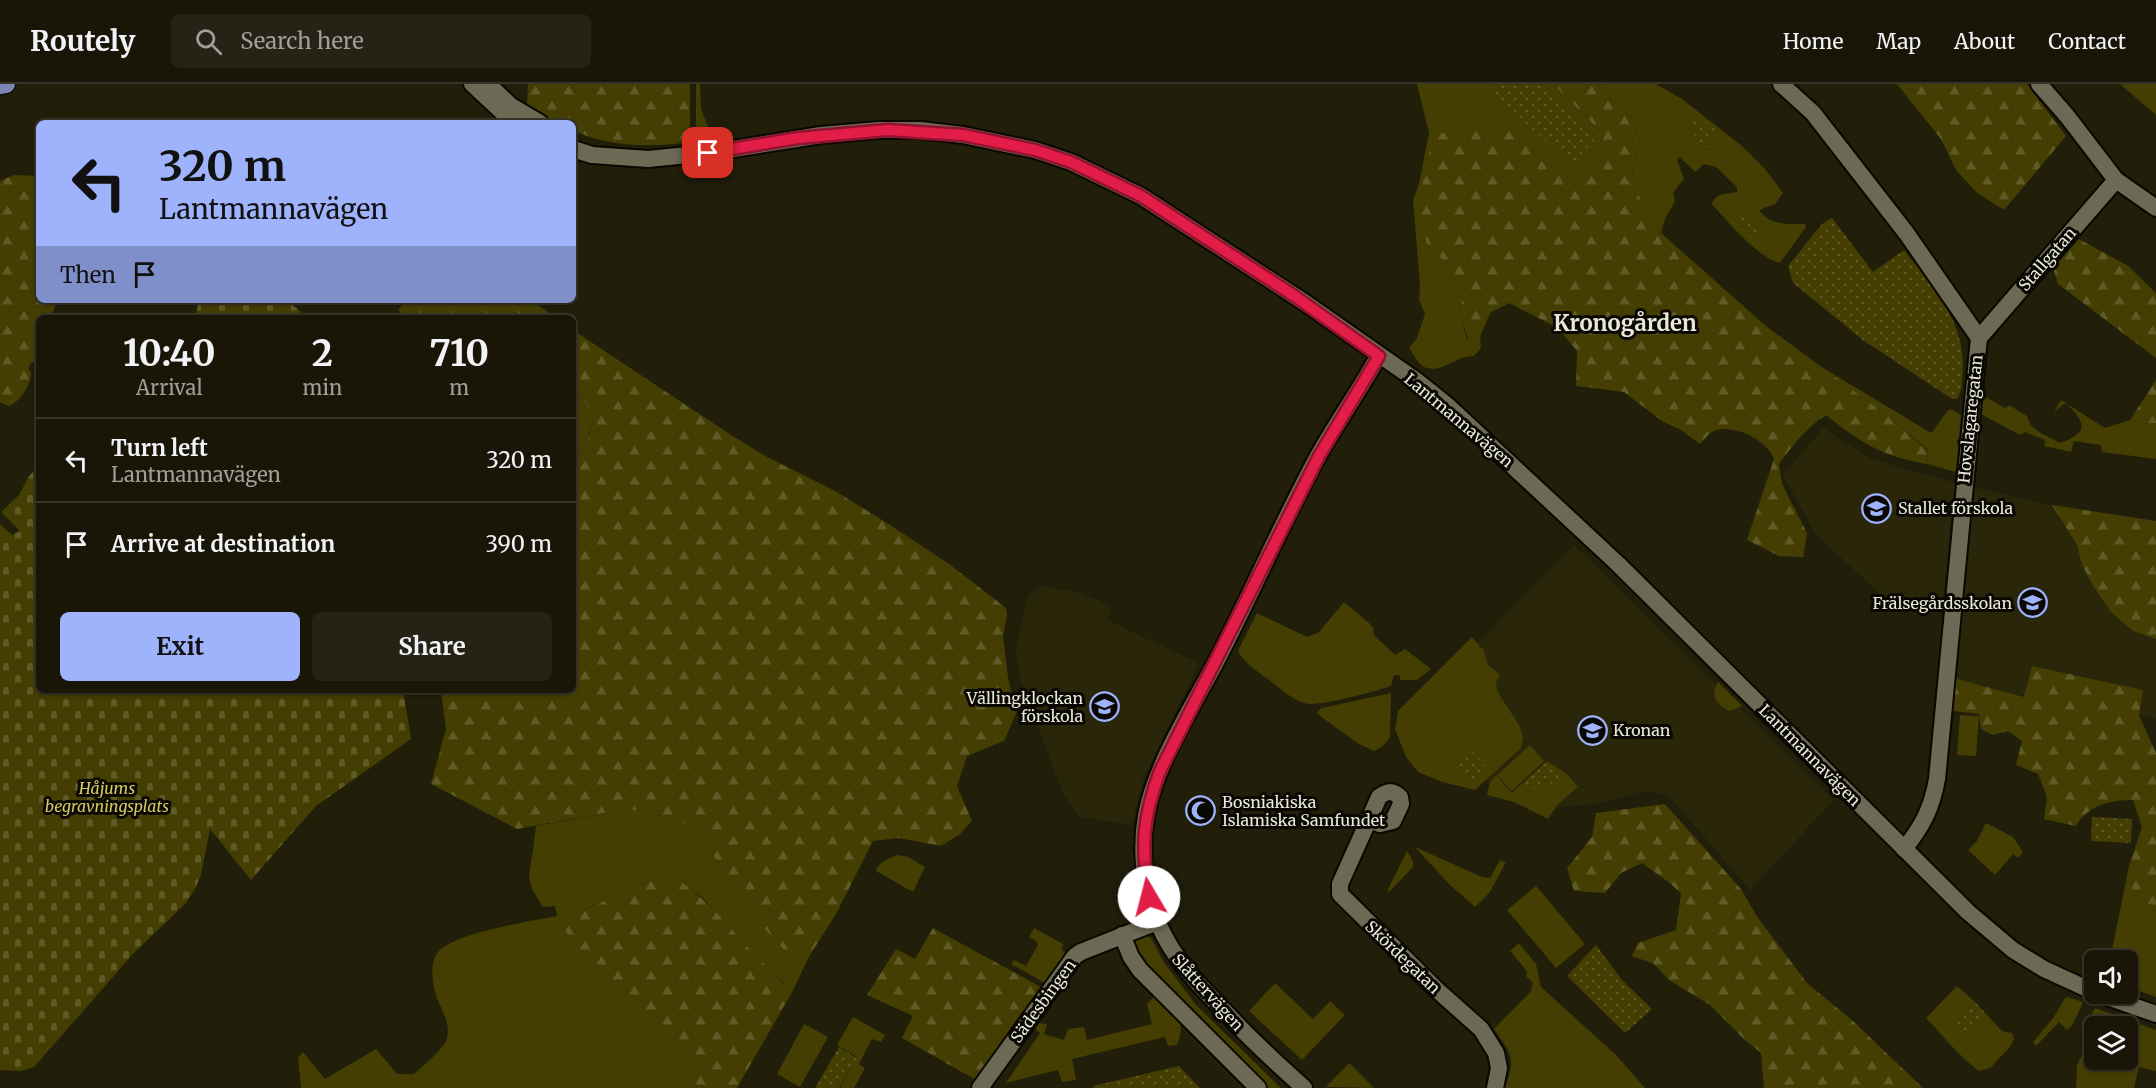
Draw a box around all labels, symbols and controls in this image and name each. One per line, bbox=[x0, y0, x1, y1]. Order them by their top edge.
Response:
search box bbox=[171, 14, 591, 68]
text: Routely bbox=[30, 23, 135, 59]
icon: search bbox=[192, 25, 225, 58]
text: Search here bbox=[240, 27, 364, 55]
text: Home bbox=[1783, 28, 1843, 55]
text: Map bbox=[1876, 28, 1921, 55]
text: About bbox=[1954, 28, 2015, 55]
text: Contact bbox=[2048, 28, 2126, 55]
pin bbox=[682, 127, 733, 178]
icon: arrive bbox=[691, 136, 724, 169]
text: 320 m bbox=[159, 140, 286, 192]
icon: left bbox=[60, 144, 138, 222]
text: Lantmannavägen bbox=[159, 192, 388, 226]
street label: Stallgatan bbox=[2014, 223, 2080, 295]
icon: arrive bbox=[128, 258, 161, 291]
text: Then bbox=[60, 261, 116, 289]
district label: Kronogården bbox=[1553, 309, 1697, 337]
text: 10:40 bbox=[123, 331, 216, 376]
text: 2 bbox=[312, 331, 333, 376]
text: 710 bbox=[429, 331, 489, 376]
street label: Hovslagaregatan bbox=[1953, 353, 1987, 484]
street label: Lantmannavägen bbox=[1401, 369, 1518, 472]
text: Arrival bbox=[136, 375, 203, 400]
text: min bbox=[303, 375, 342, 400]
text: m bbox=[449, 375, 469, 400]
text: Turn left bbox=[111, 434, 208, 462]
icon: left bbox=[60, 444, 93, 477]
text: 320 m bbox=[486, 446, 552, 474]
text: Lantmannavägen bbox=[111, 462, 281, 487]
school or university icon: Stallet förskola bbox=[1861, 492, 1893, 524]
place label: Stallet förskola bbox=[1898, 498, 2013, 518]
icon: arrive bbox=[60, 528, 93, 561]
text: Arrive at destination bbox=[111, 530, 335, 558]
text: 390 m bbox=[485, 530, 552, 558]
school or university icon: Frälsegårdsskolan bbox=[2017, 587, 2049, 619]
place label: Frälsegårdsskolan bbox=[1872, 593, 2012, 613]
button: Exit bbox=[60, 612, 300, 681]
button: Share bbox=[312, 612, 552, 681]
place label: Vällingklockan förskola bbox=[966, 688, 1083, 726]
school or university icon: Vällingklockan förskola bbox=[1088, 691, 1120, 723]
street label: Lantmannavägen bbox=[1755, 700, 1865, 810]
school or university icon: Kronan bbox=[1576, 714, 1608, 746]
place label: Kronan bbox=[1613, 720, 1671, 740]
park label: Håjums begravningsplats bbox=[45, 778, 169, 816]
place label: Bosniakiska Islamiska Samfundet bbox=[1222, 792, 1386, 830]
mosque icon: Bosniakiska Islamiska Samfundet bbox=[1185, 795, 1217, 827]
position arrow bbox=[1117, 865, 1181, 929]
street label: Skördegatan bbox=[1361, 916, 1445, 998]
street label: Slåttervägen bbox=[1168, 949, 1248, 1035]
map controls bbox=[2084, 950, 2138, 1070]
button: sound bbox=[2084, 950, 2138, 1004]
street label: Sädesbingen bbox=[1006, 955, 1080, 1047]
button: layers bbox=[2084, 1016, 2138, 1070]

